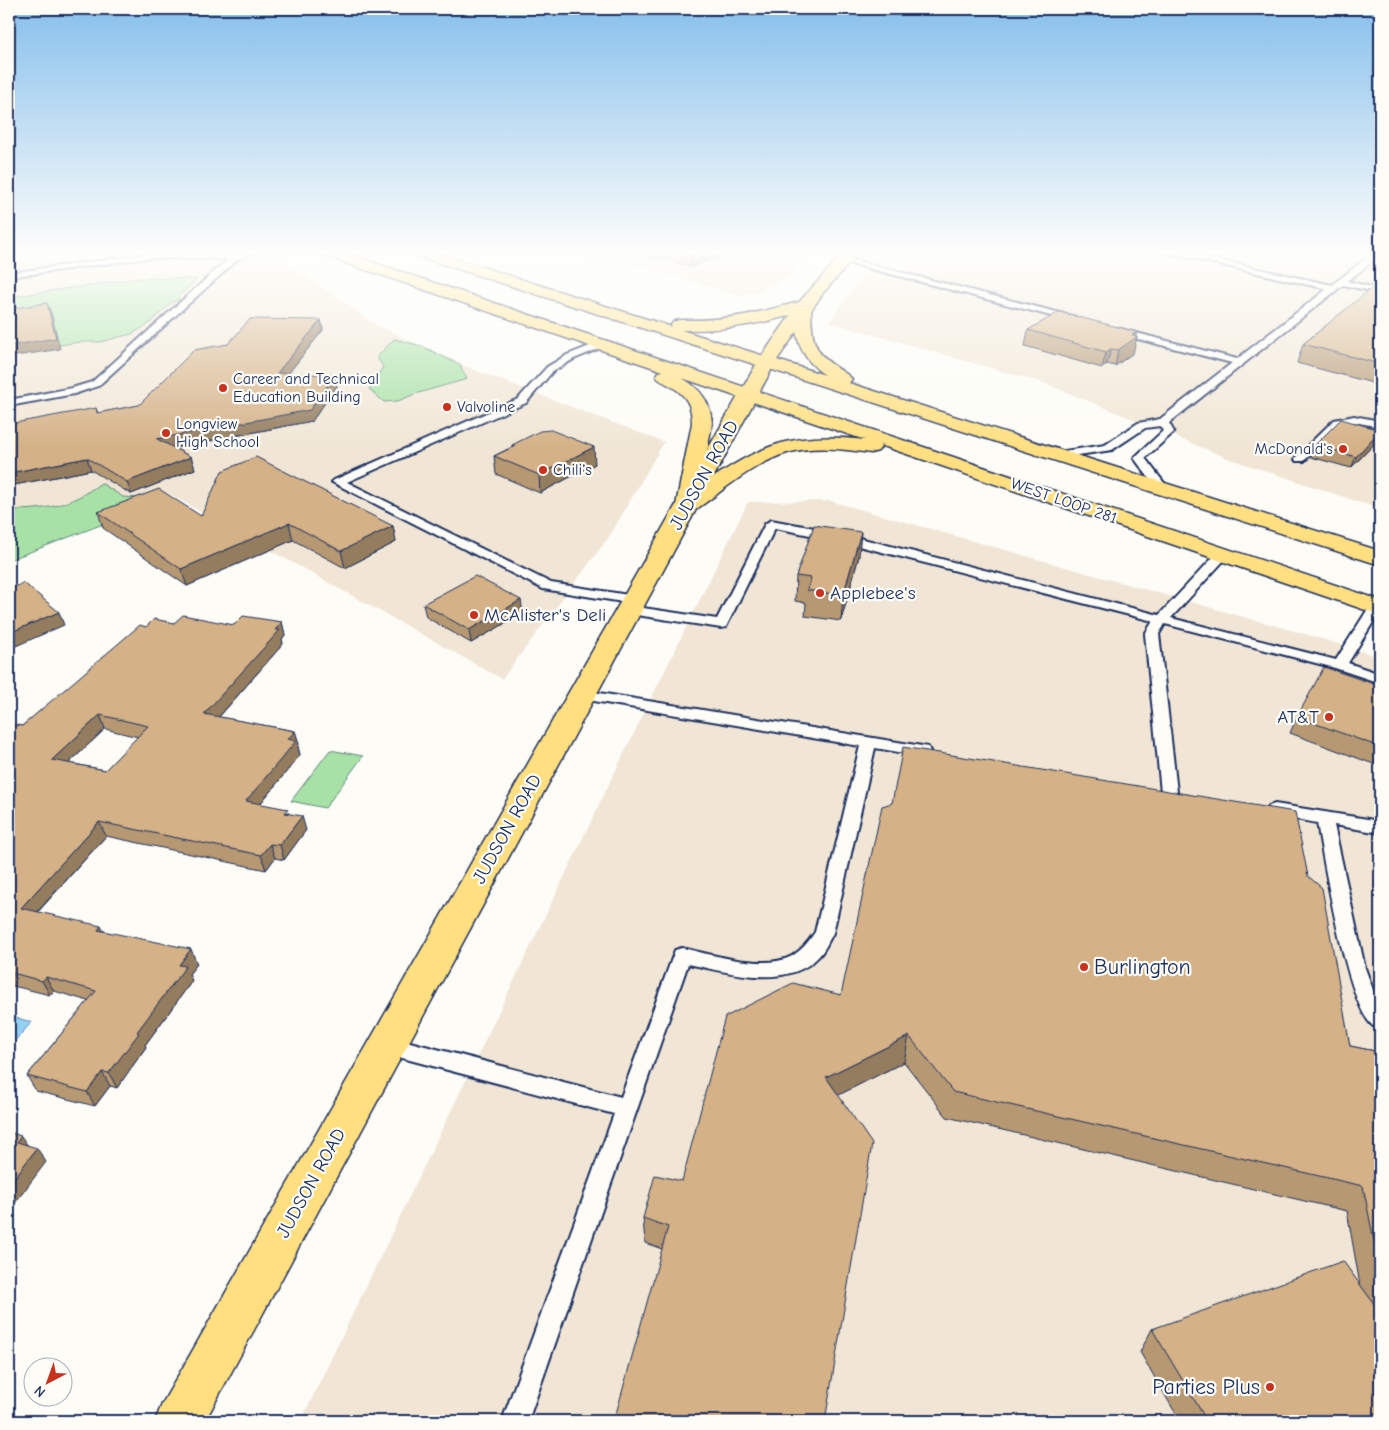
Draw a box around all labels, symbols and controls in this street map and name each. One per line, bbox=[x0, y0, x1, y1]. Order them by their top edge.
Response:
place label: Career and Technical Education Building bbox=[233, 370, 379, 406]
marker: Career and Technical Education Building bbox=[217, 382, 229, 394]
place label: Valvoline bbox=[457, 398, 515, 416]
marker: Valvoline bbox=[441, 401, 453, 413]
place label: Longview High School bbox=[176, 415, 259, 451]
street label: JUDSON ROAD bbox=[665, 416, 743, 534]
marker: Longview High School bbox=[160, 427, 172, 439]
place label: McDonald's bbox=[1254, 440, 1333, 458]
marker: McDonald's bbox=[1337, 443, 1349, 455]
place label: Chili's bbox=[553, 461, 592, 479]
marker: Chili's bbox=[537, 464, 549, 476]
street label: WEST LOOP 281 bbox=[1008, 474, 1120, 528]
place label: Applebee's bbox=[830, 582, 916, 604]
marker: Applebee's bbox=[814, 587, 826, 599]
place label: McAlister's Deli bbox=[484, 604, 606, 626]
marker: McAlister's Deli bbox=[468, 609, 480, 621]
place label: AT&T bbox=[1277, 706, 1319, 728]
marker: AT&T bbox=[1323, 711, 1335, 723]
street label: JUDSON ROAD bbox=[468, 770, 546, 888]
place label: Burlington bbox=[1094, 954, 1191, 980]
marker: Burlington bbox=[1078, 961, 1090, 973]
street label: JUDSON ROAD bbox=[272, 1124, 350, 1242]
north arrow bbox=[22, 1358, 72, 1408]
place label: Parties Plus bbox=[1152, 1374, 1260, 1400]
marker: Parties Plus bbox=[1264, 1381, 1276, 1393]
text: N bbox=[31, 1382, 49, 1401]

